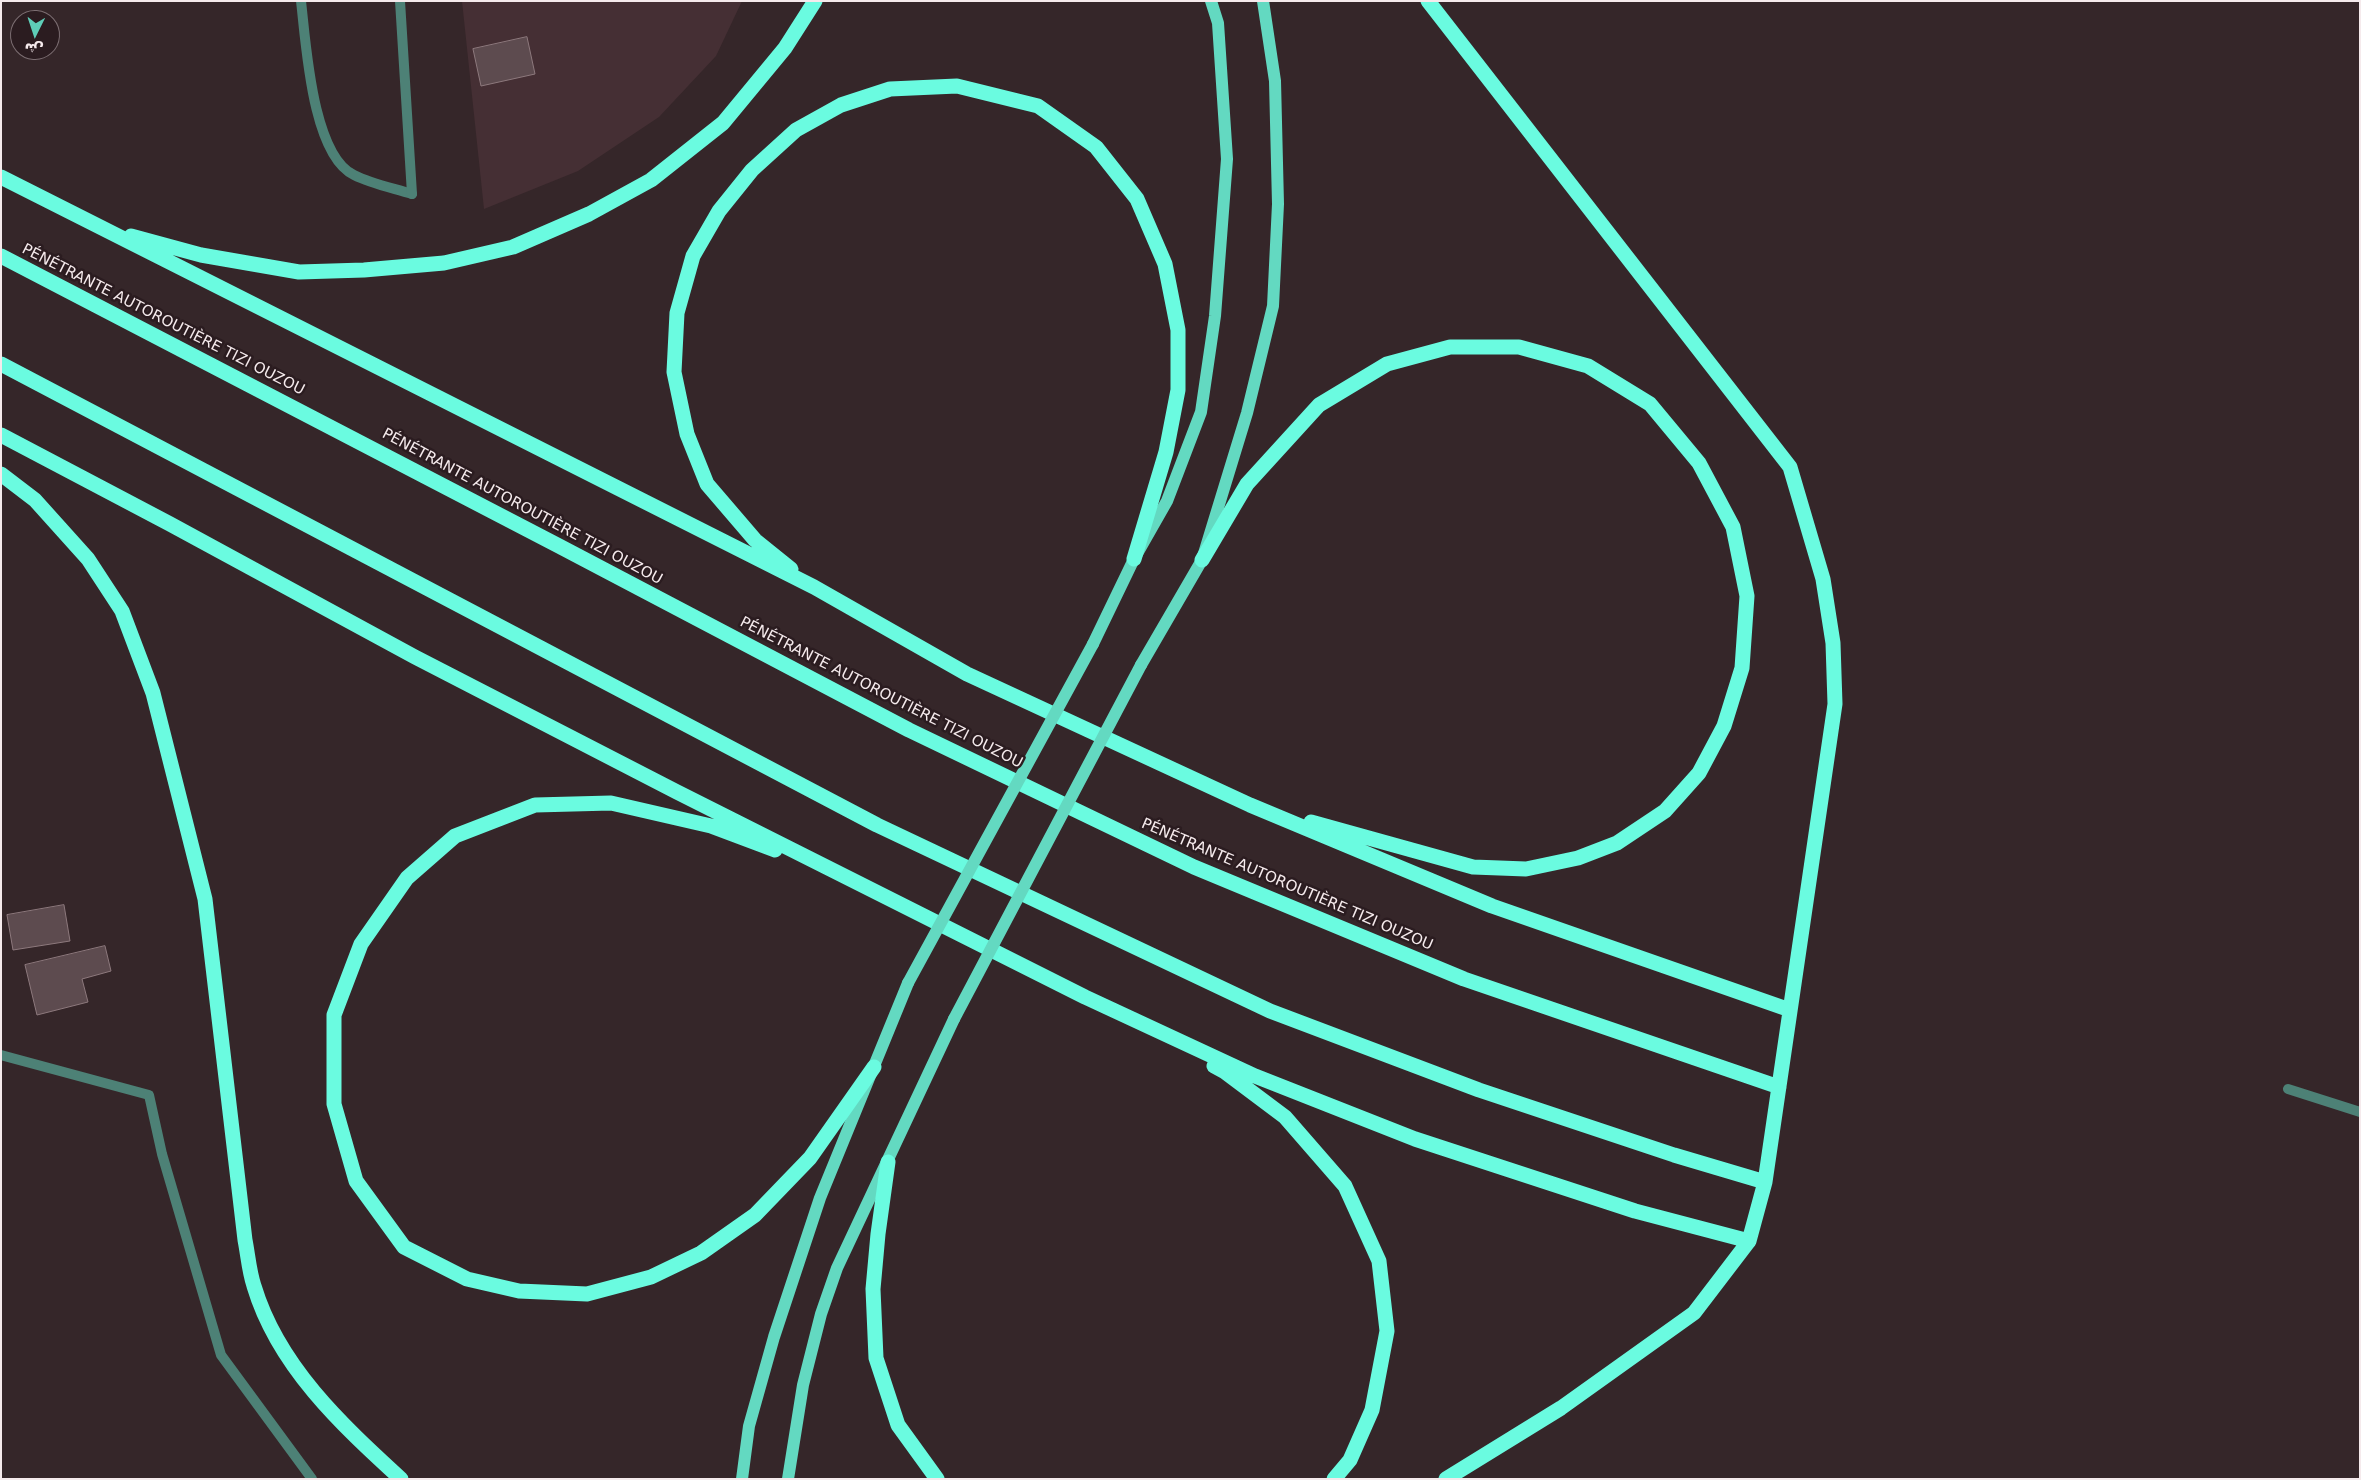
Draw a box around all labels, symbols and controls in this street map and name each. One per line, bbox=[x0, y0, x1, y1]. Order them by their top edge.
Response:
north arrow bbox=[10, 10, 60, 60]
text: ش bbox=[24, 40, 44, 58]
street label: PÉNÉTRANTE AUTOROUTIÈRE TIZI OUZOU bbox=[19, 241, 307, 399]
street label: PÉNÉTRANTE AUTOROUTIÈRE TIZI OUZOU bbox=[379, 425, 665, 589]
street label: PÉNÉTRANTE AUTOROUTIÈRE TIZI OUZOU bbox=[737, 614, 1025, 772]
street label: PÉNÉTRANTE AUTOROUTIÈRE TIZI OUZOU bbox=[1139, 815, 1435, 955]

